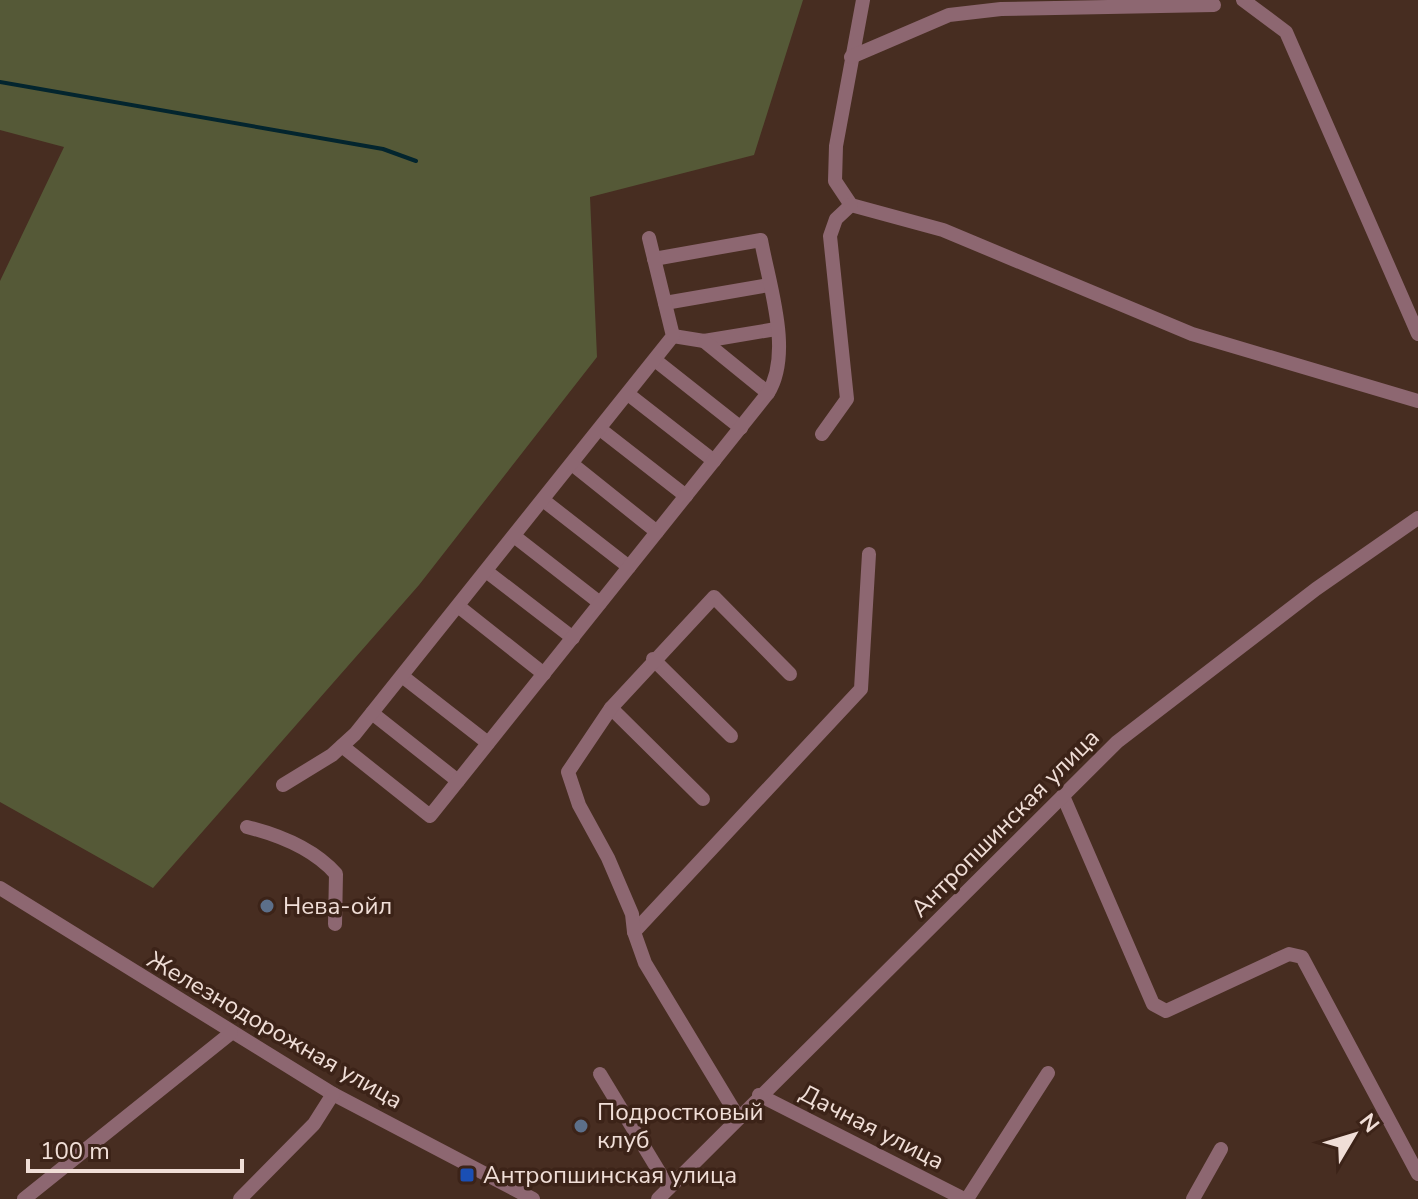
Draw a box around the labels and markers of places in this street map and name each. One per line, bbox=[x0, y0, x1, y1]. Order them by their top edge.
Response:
place label: Нева-ойл bbox=[283, 890, 392, 922]
marker: Нева-ойл bbox=[258, 897, 276, 915]
place label: Подростковый клуб bbox=[597, 1096, 764, 1156]
marker: Подростковый клуб bbox=[572, 1117, 590, 1135]
place label: Антропшинская улица bbox=[483, 1159, 737, 1191]
marker: Антропшинская улица bbox=[458, 1166, 476, 1184]

